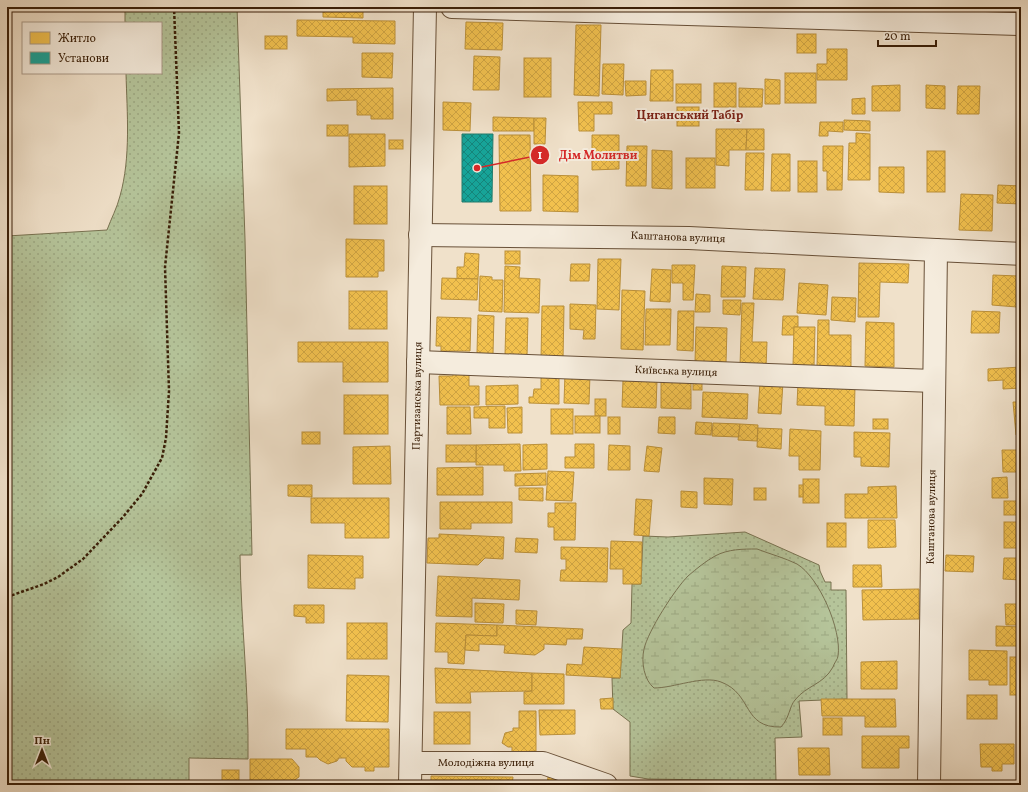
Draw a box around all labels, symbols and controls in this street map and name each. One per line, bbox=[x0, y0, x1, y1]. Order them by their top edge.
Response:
legend bbox=[22, 22, 162, 74]
scale bar bbox=[878, 22, 936, 48]
text: 20 m bbox=[884, 29, 911, 45]
text: Житло bbox=[58, 31, 96, 47]
text: Установи bbox=[58, 51, 109, 67]
district label: Циганський Табір bbox=[637, 108, 744, 124]
callout: Дім Молитви bbox=[530, 143, 645, 167]
text: 1 bbox=[538, 148, 543, 164]
text: Дім Молитви bbox=[559, 148, 638, 164]
street label: Каштанова вулиця bbox=[630, 229, 726, 247]
street label: Партизанська вулиця bbox=[410, 341, 426, 450]
street label: Київська вулиця bbox=[634, 363, 718, 381]
street label: Каштанова вулиця bbox=[924, 469, 940, 565]
north arrow bbox=[22, 730, 62, 770]
text: Пн bbox=[34, 734, 50, 749]
street label: Молодіжна вулиця bbox=[438, 756, 534, 771]

